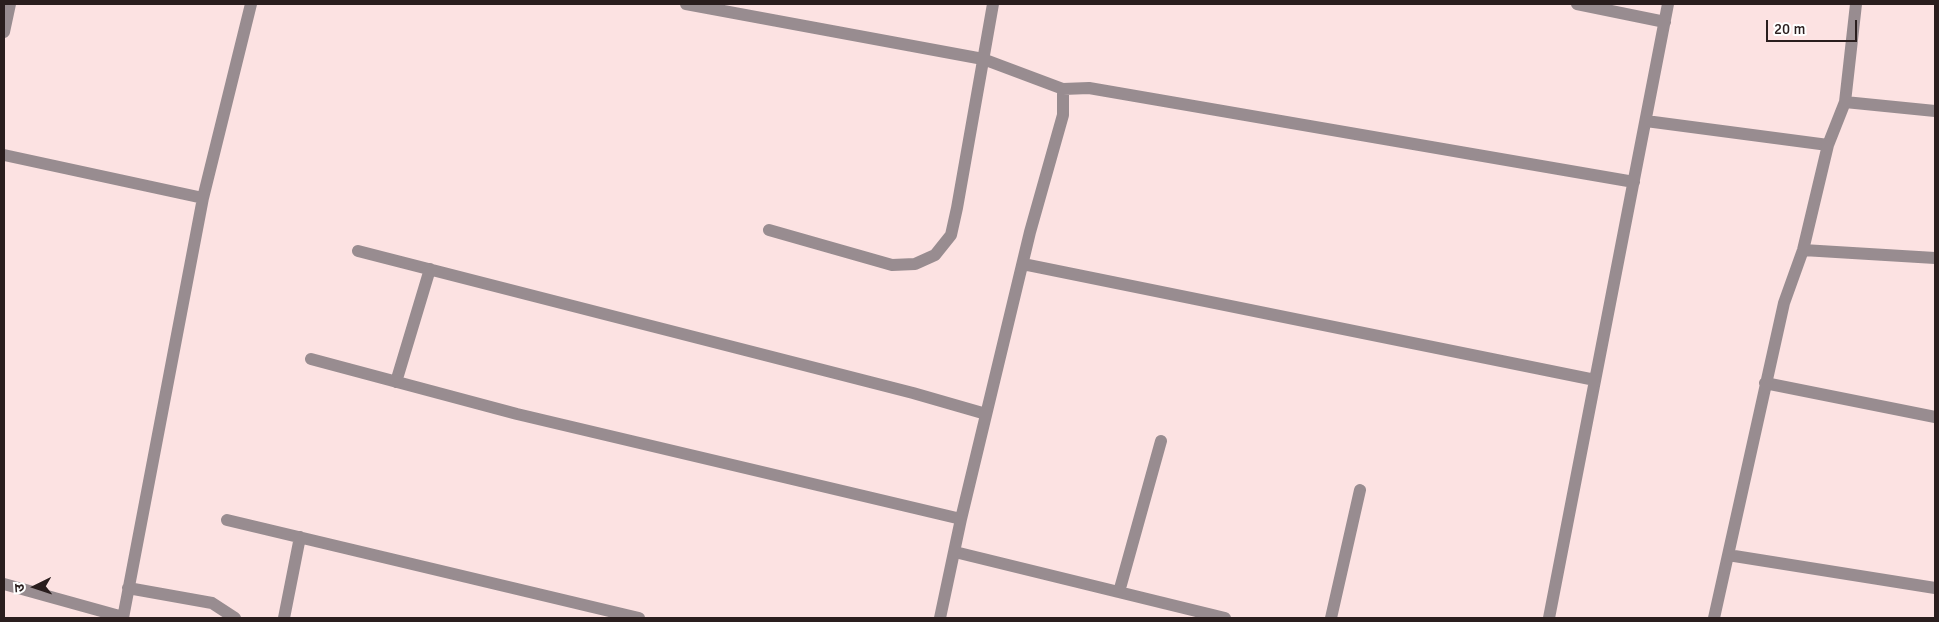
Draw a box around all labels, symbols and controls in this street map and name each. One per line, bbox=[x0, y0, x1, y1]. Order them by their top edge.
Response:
scale bar bbox=[1769, 10, 1860, 42]
text: 20 m bbox=[1774, 20, 1805, 38]
north arrow bbox=[10, 562, 60, 612]
text: उ bbox=[11, 583, 28, 593]

